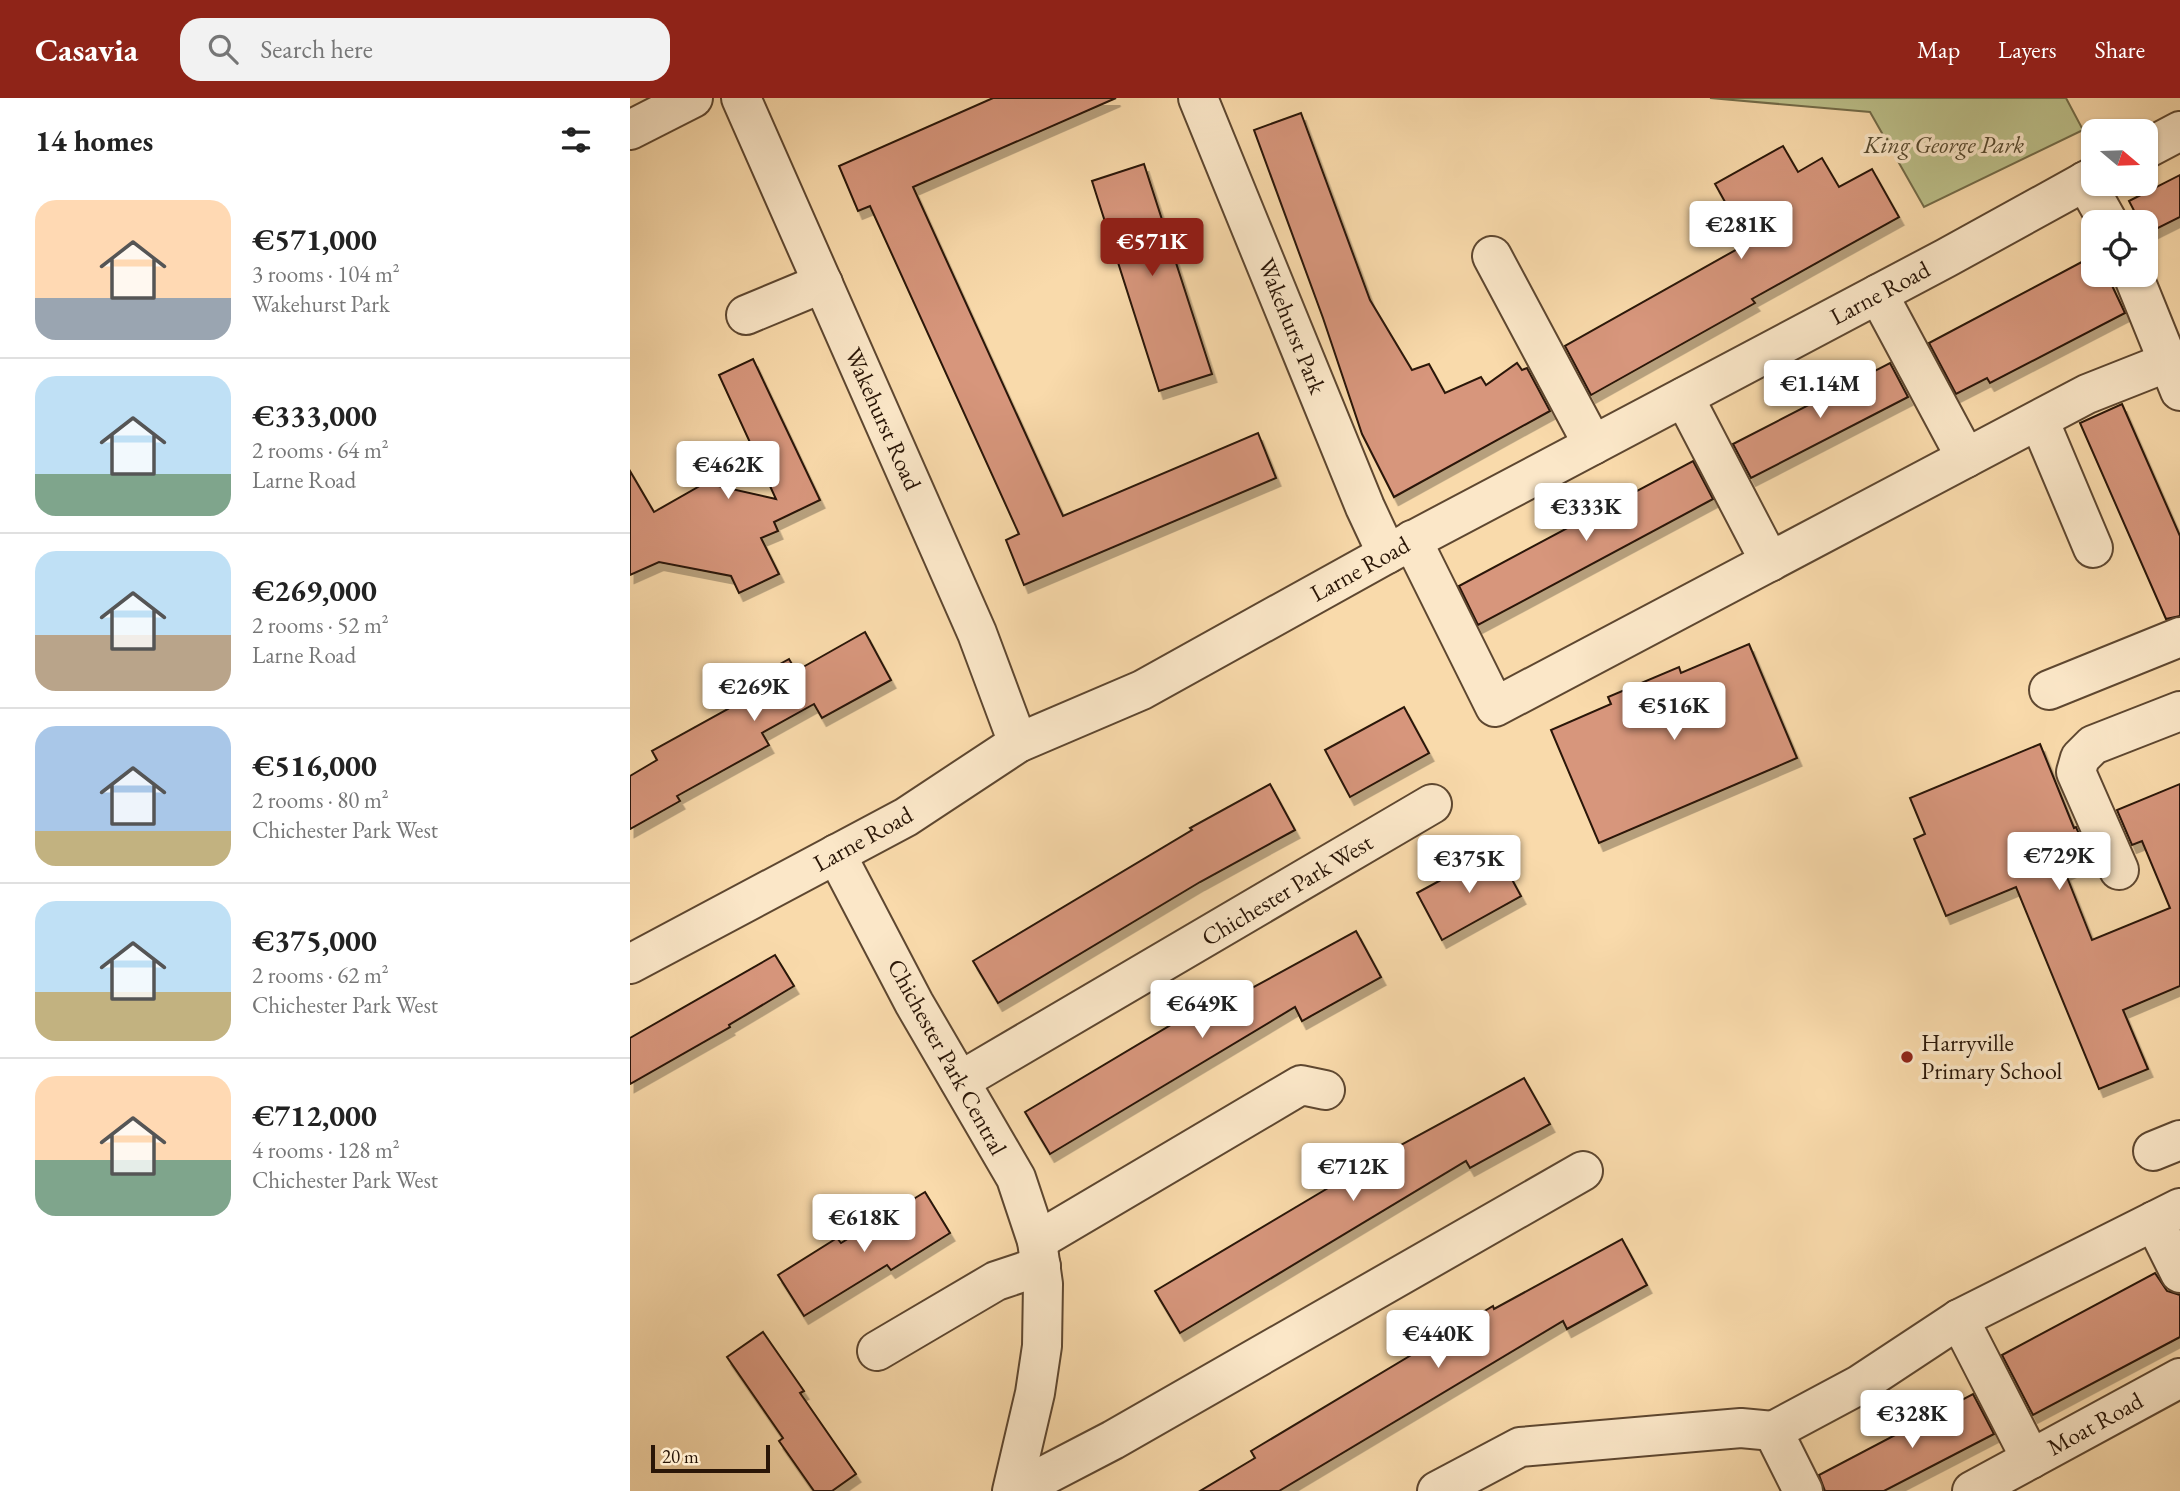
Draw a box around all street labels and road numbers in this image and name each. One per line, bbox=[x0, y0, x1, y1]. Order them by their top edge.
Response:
street label: Wakehurst Park bbox=[1251, 253, 1334, 399]
street label: Larne Road bbox=[1825, 253, 1936, 332]
street label: Wakehurst Road bbox=[838, 343, 929, 496]
street label: Larne Road bbox=[1305, 528, 1416, 608]
street label: Larne Road bbox=[808, 798, 919, 878]
street label: Chichester Park West bbox=[1196, 826, 1378, 953]
street label: Chichester Park Central bbox=[881, 953, 1014, 1161]
street label: Moat Road bbox=[2041, 1384, 2149, 1462]

